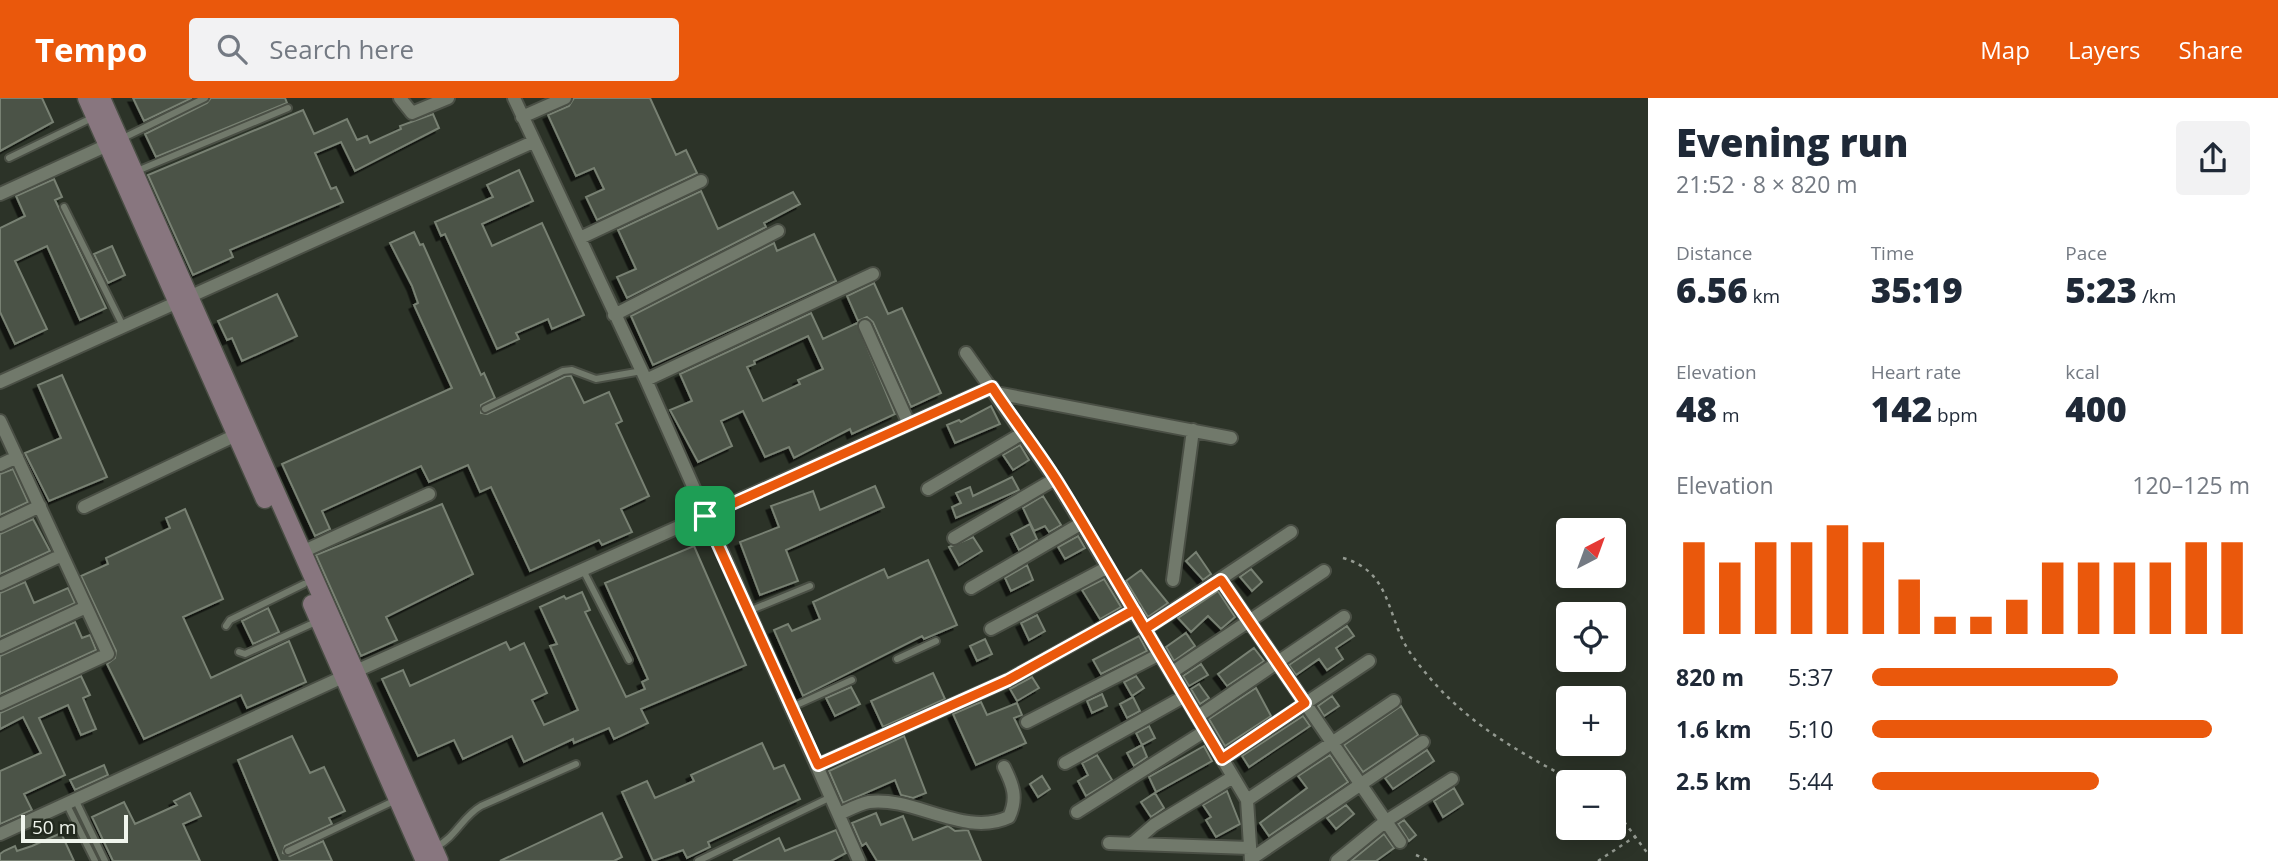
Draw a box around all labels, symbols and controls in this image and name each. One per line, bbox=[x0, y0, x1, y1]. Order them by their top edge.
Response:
search box bbox=[189, 18, 679, 81]
text: Tempo bbox=[35, 27, 147, 72]
icon: search bbox=[213, 30, 251, 68]
text: Search here bbox=[269, 31, 414, 67]
text: Map bbox=[1980, 33, 2030, 66]
text: Layers bbox=[2068, 33, 2141, 66]
text: Share bbox=[2179, 33, 2243, 66]
text: Evening run bbox=[1676, 116, 1908, 168]
button: share bbox=[2176, 121, 2250, 195]
text: 21:52 · 8 × 820 m bbox=[1676, 168, 1858, 200]
text: Distance bbox=[1676, 240, 1752, 266]
text: Time bbox=[1871, 240, 1914, 266]
text: Pace bbox=[2065, 240, 2107, 266]
text: 6.56 bbox=[1676, 266, 1748, 313]
text: 35:19 bbox=[1871, 266, 1963, 313]
text: 5:23 bbox=[2065, 266, 2137, 313]
text: km bbox=[1748, 283, 1780, 309]
text: /km bbox=[2137, 283, 2176, 309]
text: Elevation bbox=[1676, 359, 1757, 385]
text: Heart rate bbox=[1871, 359, 1961, 385]
text: kcal bbox=[2065, 359, 2100, 385]
text: 48 bbox=[1676, 385, 1717, 432]
text: 142 bbox=[1871, 385, 1932, 432]
text: 400 bbox=[2065, 385, 2127, 432]
text: m bbox=[1717, 402, 1740, 428]
text: bpm bbox=[1932, 402, 1978, 428]
text: Elevation bbox=[1676, 469, 1774, 501]
text: 120–125 m bbox=[2132, 469, 2250, 501]
pin bbox=[675, 486, 735, 546]
icon: arrive bbox=[686, 497, 724, 535]
north arrow bbox=[1556, 518, 1626, 588]
map controls bbox=[1556, 518, 1626, 840]
button: locate bbox=[1556, 602, 1626, 672]
text: 820 m bbox=[1676, 661, 1744, 693]
text: 5:37 bbox=[1788, 661, 1834, 693]
button: + bbox=[1556, 686, 1626, 756]
text: 1.6 km bbox=[1676, 713, 1752, 745]
text: 5:10 bbox=[1788, 713, 1834, 745]
text: 2.5 km bbox=[1676, 765, 1752, 797]
text: 5:44 bbox=[1788, 765, 1834, 797]
button: − bbox=[1556, 770, 1626, 840]
scale bar bbox=[21, 812, 128, 844]
text: 50 m bbox=[32, 814, 76, 840]

